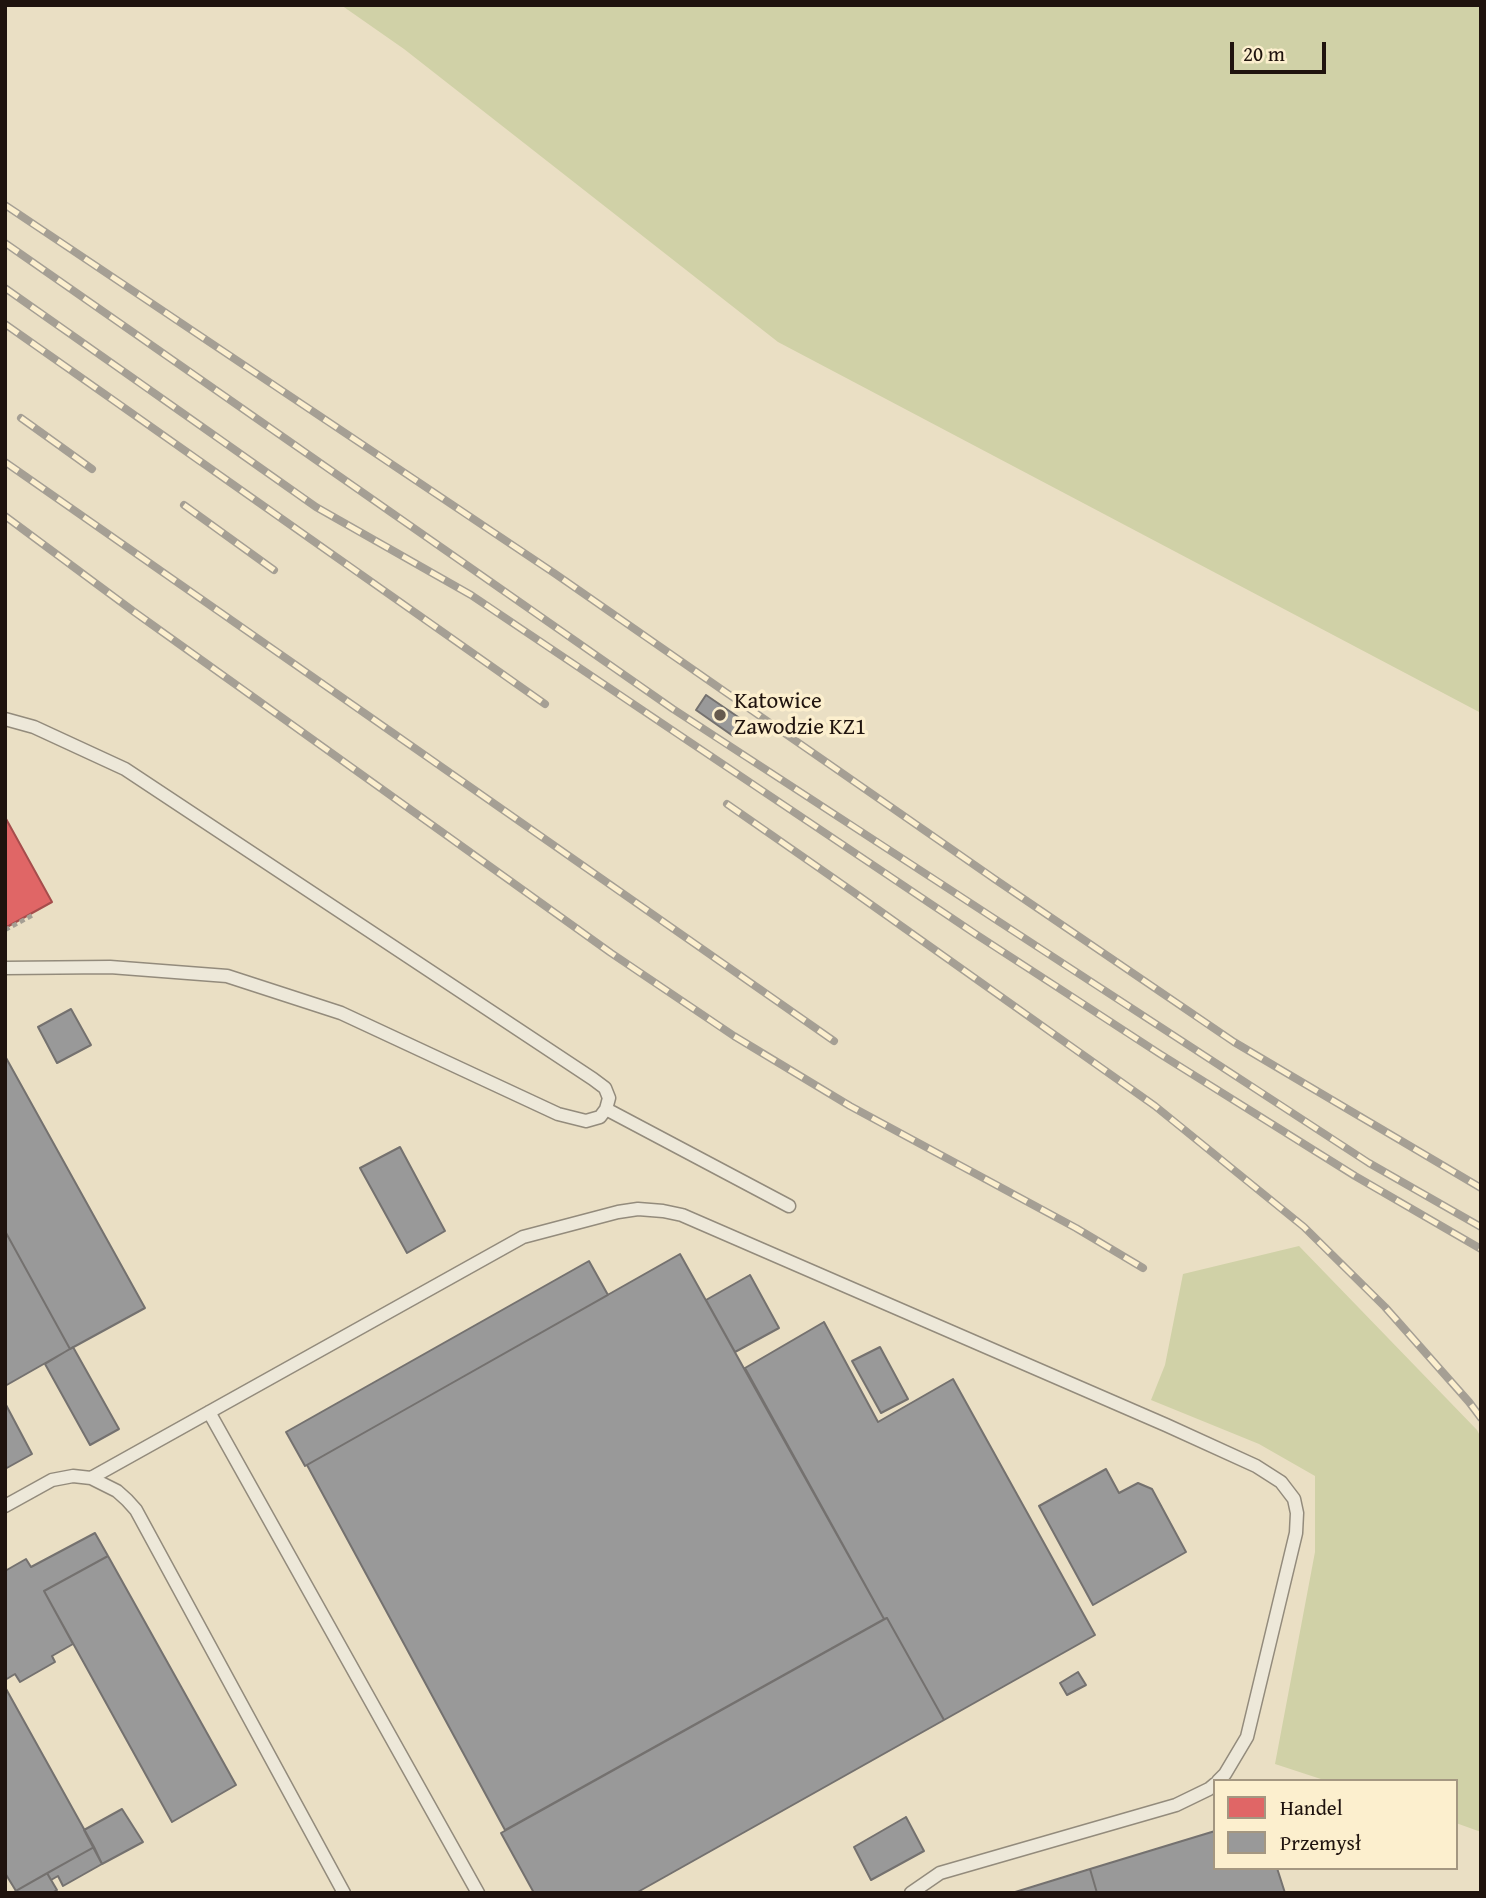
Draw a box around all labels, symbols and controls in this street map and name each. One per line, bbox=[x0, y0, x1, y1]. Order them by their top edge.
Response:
scale bar bbox=[1234, 28, 1330, 72]
text: 20 m bbox=[1243, 38, 1285, 69]
place label: Katowice Zawodzie KZ1 bbox=[734, 688, 866, 742]
marker: Katowice Zawodzie KZ1 bbox=[712, 707, 728, 723]
legend bbox=[1213, 1779, 1458, 1870]
text: Handel bbox=[1280, 1792, 1343, 1823]
text: Przemysł bbox=[1280, 1827, 1361, 1858]

